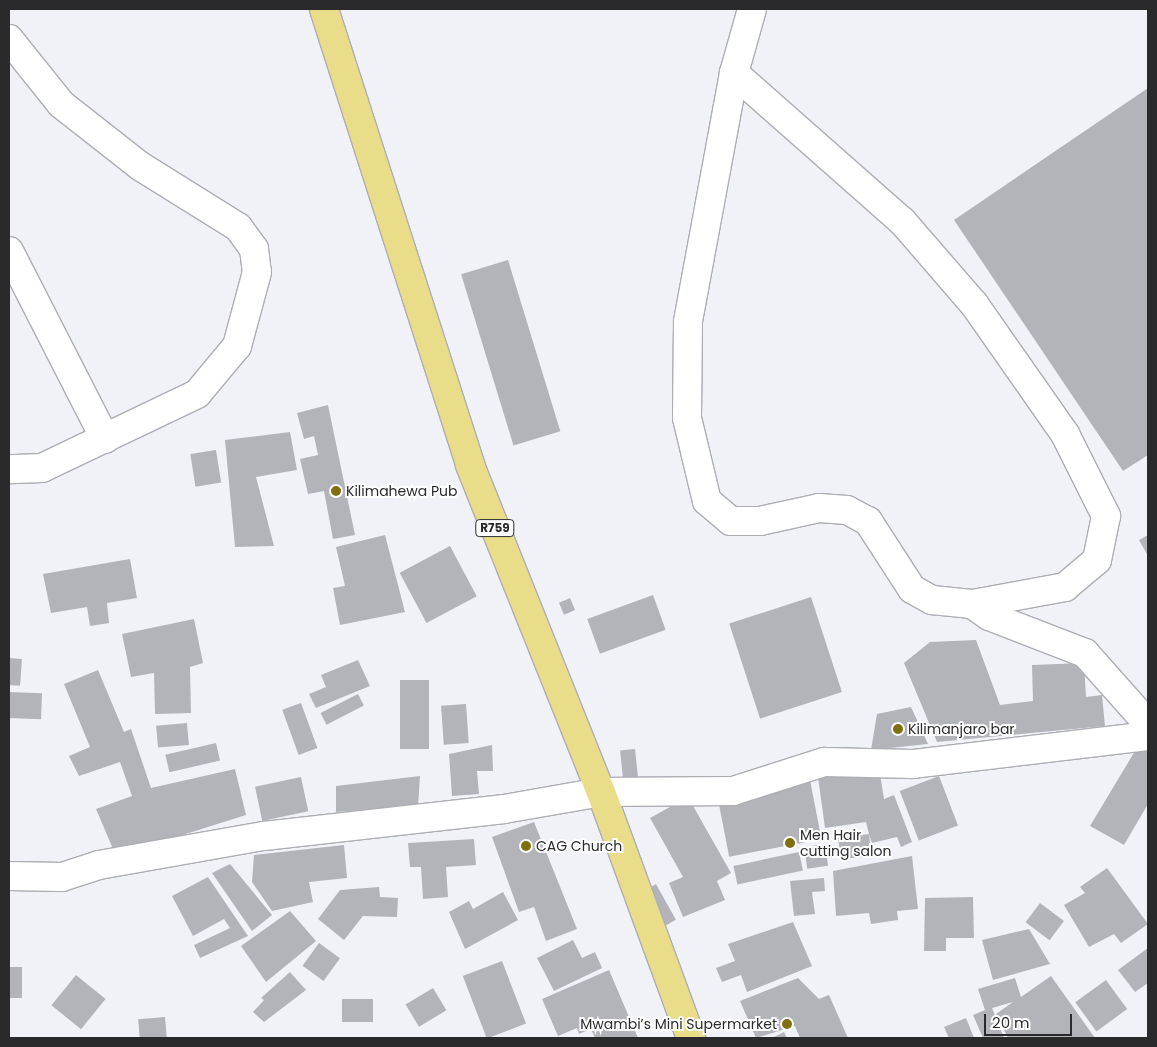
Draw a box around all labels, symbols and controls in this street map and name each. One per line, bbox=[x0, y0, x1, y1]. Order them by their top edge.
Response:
place label: Kilimahewa Pub bbox=[346, 483, 457, 499]
marker: Kilimahewa Pub bbox=[330, 485, 342, 497]
road number: R759 bbox=[475, 518, 515, 538]
place label: Kilimanjaro bar bbox=[908, 721, 1015, 737]
marker: Kilimanjaro bar bbox=[892, 723, 904, 735]
place label: Men Hair cutting salon bbox=[800, 827, 891, 860]
marker: Men Hair cutting salon bbox=[784, 837, 796, 849]
place label: CAG Church bbox=[536, 838, 622, 854]
marker: CAG Church bbox=[520, 840, 532, 852]
scale bar bbox=[987, 1004, 1074, 1036]
text: 20 m bbox=[992, 1012, 1030, 1033]
place label: Mwambi’s Mini Supermarket bbox=[580, 1016, 777, 1032]
marker: Mwambi’s Mini Supermarket bbox=[781, 1018, 793, 1030]

